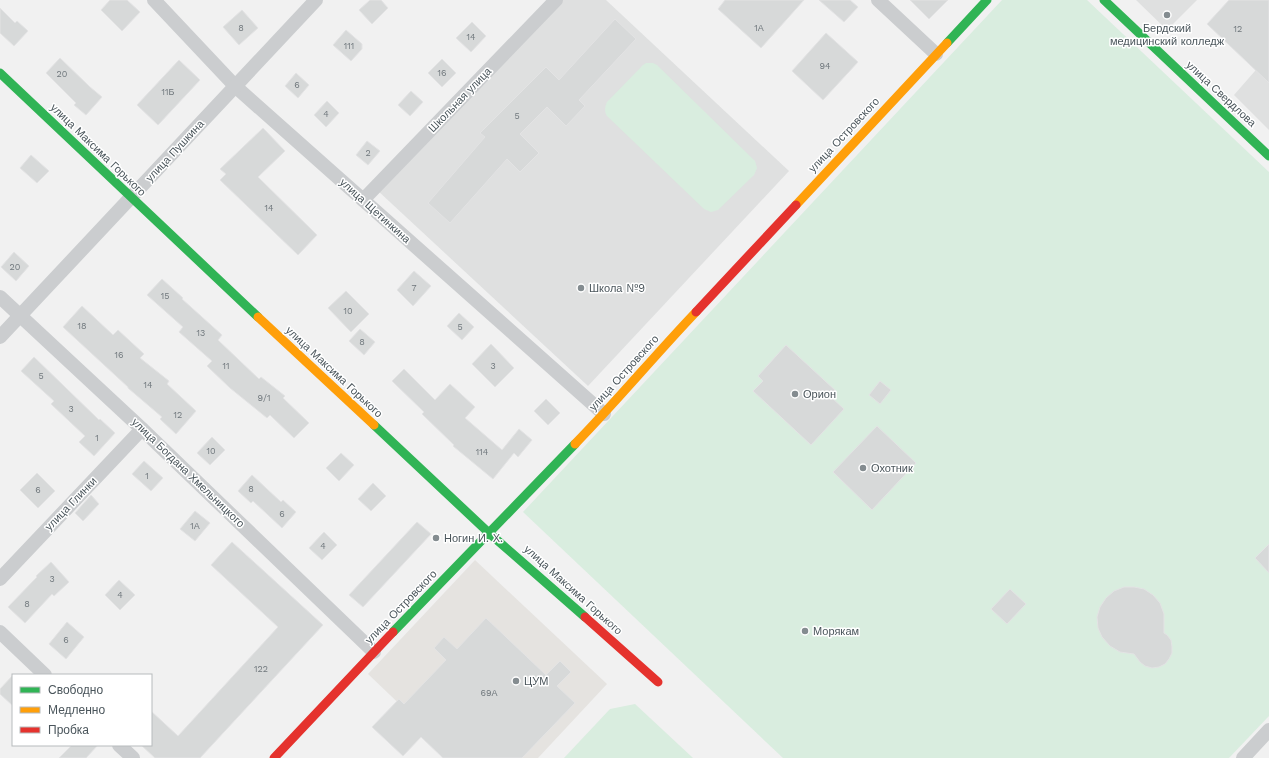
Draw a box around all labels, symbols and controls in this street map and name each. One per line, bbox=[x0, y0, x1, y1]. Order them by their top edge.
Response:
marker: Бердский медицинский колледж bbox=[1162, 10, 1172, 20]
place label: Бердский медицинский колледж bbox=[1110, 22, 1225, 48]
house number: 8 bbox=[238, 23, 244, 33]
house number: 1А bbox=[754, 23, 764, 33]
house number: 12 bbox=[1234, 24, 1242, 34]
house number: 14 bbox=[466, 32, 476, 42]
house number: 111 bbox=[344, 41, 354, 51]
street label: улица Свердлова bbox=[1183, 58, 1259, 130]
house number: 94 bbox=[819, 61, 831, 71]
street label: Школьная улица bbox=[426, 64, 495, 135]
house number: 16 bbox=[438, 68, 446, 78]
house number: 20 bbox=[57, 69, 68, 79]
house number: 6 bbox=[294, 80, 300, 90]
house number: 11Б bbox=[162, 87, 175, 97]
street label: улица Островского bbox=[806, 95, 882, 175]
street label: улица Максима Горького bbox=[48, 101, 148, 199]
house number: 4 bbox=[323, 109, 329, 119]
house number: 5 bbox=[514, 111, 520, 121]
street label: улица Пушкина bbox=[143, 117, 207, 184]
house number: 2 bbox=[365, 148, 371, 158]
street label: улица Щетинкина bbox=[337, 176, 414, 247]
house number: 14 bbox=[264, 203, 274, 213]
house number: 20 bbox=[10, 262, 21, 272]
place label: Школа №9 bbox=[589, 282, 645, 295]
house number: 7 bbox=[411, 283, 417, 293]
marker: Школа №9 bbox=[576, 283, 586, 293]
house number: 15 bbox=[161, 291, 169, 301]
house number: 10 bbox=[343, 306, 353, 316]
house number: 18 bbox=[77, 321, 87, 331]
house number: 5 bbox=[457, 322, 463, 332]
street label: улица Максима Горького bbox=[283, 324, 385, 420]
house number: 13 bbox=[197, 328, 205, 338]
street label: улица Островского bbox=[587, 332, 661, 414]
house number: 8 bbox=[359, 337, 365, 347]
house number: 16 bbox=[115, 350, 123, 360]
house number: 11 bbox=[222, 361, 230, 371]
house number: 3 bbox=[490, 361, 496, 371]
house number: 5 bbox=[38, 371, 44, 381]
house number: 14 bbox=[143, 380, 153, 390]
place label: Орион bbox=[803, 388, 836, 401]
marker: Орион bbox=[790, 389, 800, 399]
house number: 9/1 bbox=[258, 393, 270, 403]
house number: 3 bbox=[68, 404, 74, 414]
house number: 12 bbox=[174, 410, 182, 420]
street label: улица Богдана Хмельницкого bbox=[129, 416, 247, 530]
house number: 1 bbox=[95, 433, 99, 443]
house number: 10 bbox=[206, 446, 216, 456]
house number: 114 bbox=[476, 447, 489, 457]
place label: Охотник bbox=[871, 462, 913, 475]
marker: Охотник bbox=[858, 463, 868, 473]
house number: 1 bbox=[145, 471, 149, 481]
street label: улица Глинки bbox=[42, 475, 100, 533]
house number: 8 bbox=[248, 484, 254, 494]
house number: 6 bbox=[35, 485, 41, 495]
house number: 6 bbox=[279, 509, 285, 519]
house number: 1А bbox=[190, 521, 200, 531]
place label: Ногин И. Х. bbox=[444, 532, 503, 545]
marker: Ногин И. Х. bbox=[431, 533, 441, 543]
house number: 4 bbox=[320, 541, 326, 551]
street label: улица Максима Горького bbox=[521, 542, 625, 638]
street label: улица Островского bbox=[362, 567, 440, 647]
house number: 3 bbox=[49, 574, 55, 584]
house number: 4 bbox=[117, 590, 123, 600]
house number: 8 bbox=[24, 599, 30, 609]
place label: Морякам bbox=[813, 625, 859, 638]
marker: Морякам bbox=[800, 626, 810, 636]
house number: 6 bbox=[63, 635, 69, 645]
house number: 122 bbox=[254, 664, 268, 674]
legend bbox=[12, 674, 152, 746]
place label: ЦУМ bbox=[524, 675, 548, 688]
marker: ЦУМ bbox=[511, 676, 521, 686]
text: Свободно bbox=[48, 683, 103, 697]
house number: 69А bbox=[480, 688, 498, 698]
text: Медленно bbox=[48, 703, 105, 717]
text: Пробка bbox=[48, 723, 89, 737]

